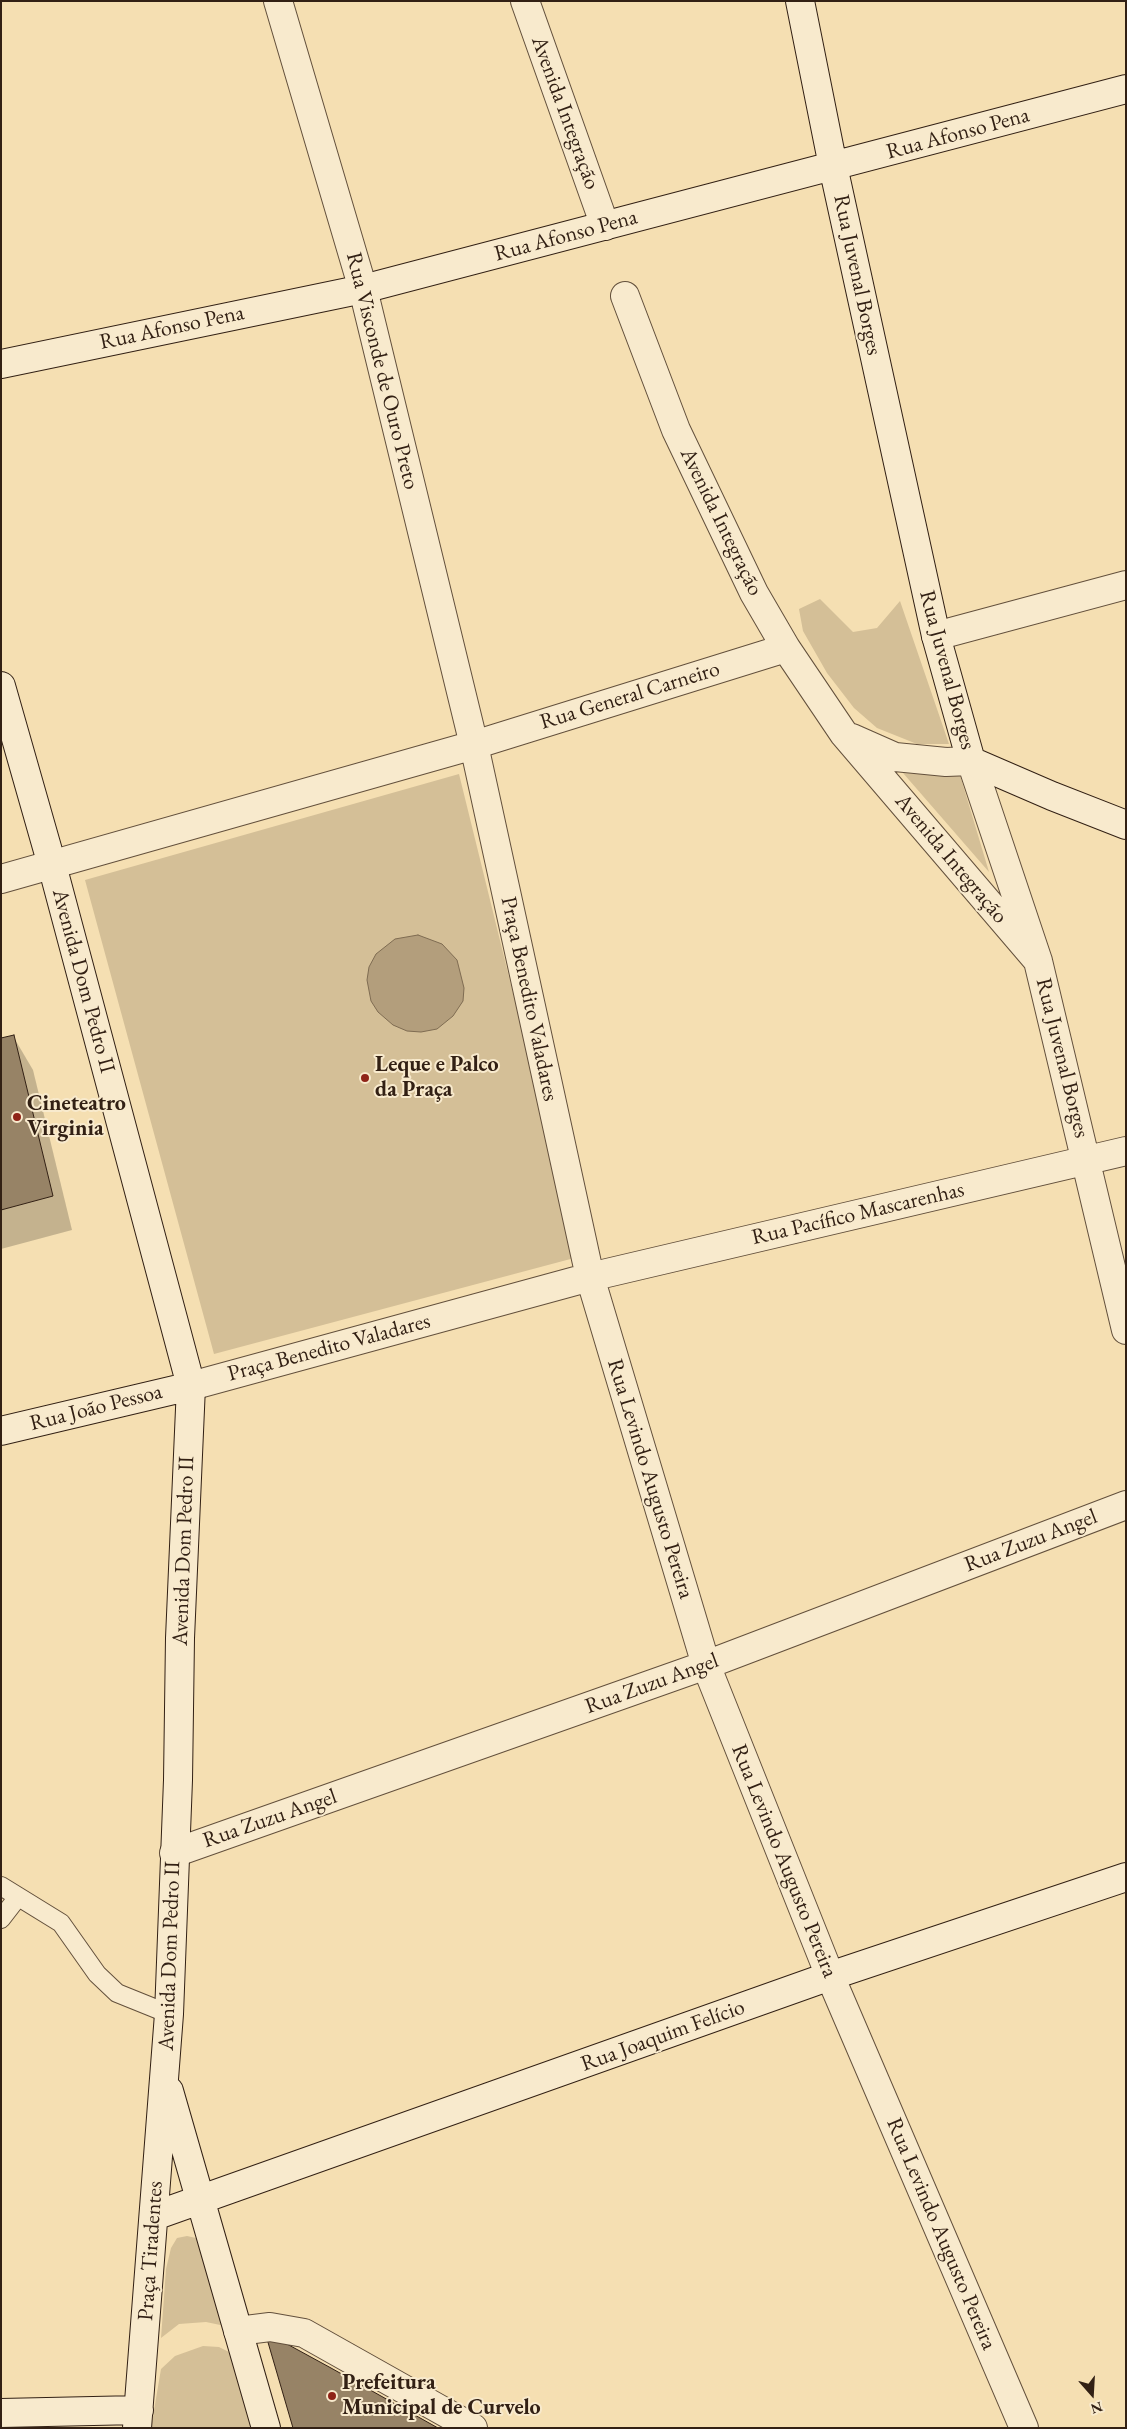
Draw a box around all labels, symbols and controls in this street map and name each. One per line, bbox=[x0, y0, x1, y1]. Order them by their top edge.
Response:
street label: Avenida Integração bbox=[525, 33, 605, 193]
street label: Rua Afonso Pena bbox=[884, 102, 1032, 166]
street label: Rua Juvenal Borges bbox=[827, 192, 887, 358]
street label: Rua Afonso Pena bbox=[492, 204, 640, 268]
street label: Rua Visconde de Ouro Preto bbox=[340, 250, 424, 492]
street label: Rua Afonso Pena bbox=[97, 300, 247, 356]
street label: Avenida Integração bbox=[674, 444, 768, 600]
street label: Rua Juvenal Borges bbox=[913, 588, 981, 752]
street label: Rua General Carneiro bbox=[537, 656, 723, 736]
street label: Avenida Integração bbox=[889, 789, 1013, 929]
street label: Avenida Dom Pedro II bbox=[46, 886, 120, 1076]
street label: Praça Benedito Valadares bbox=[494, 894, 564, 1104]
street label: Rua Juvenal Borges bbox=[1029, 975, 1095, 1141]
place label: Leque e Palco da Praça bbox=[375, 1052, 498, 1104]
marker: Leque e Palco da Praça bbox=[359, 1072, 371, 1084]
place label: Cineteatro Virginia bbox=[27, 1091, 126, 1142]
marker: Cineteatro Virginia bbox=[11, 1111, 23, 1123]
street label: Rua Pacífico Mascarenhas bbox=[749, 1177, 967, 1251]
street label: Praça Benedito Valadares bbox=[225, 1308, 433, 1388]
street label: Rua Levindo Augusto Pereira bbox=[601, 1356, 699, 1602]
street label: Rua João Pessoa bbox=[27, 1379, 165, 1437]
street label: Avenida Dom Pedro II bbox=[167, 1456, 201, 1646]
street label: Rua Zuzu Angel bbox=[961, 1504, 1101, 1578]
street label: Rua Zuzu Angel bbox=[582, 1648, 722, 1720]
street label: Rua Levindo Augusto Pereira bbox=[725, 1740, 843, 1982]
street label: Rua Zuzu Angel bbox=[200, 1784, 340, 1854]
street label: Avenida Dom Pedro II bbox=[153, 1861, 187, 2051]
street label: Rua Joaquim Felício bbox=[578, 1994, 748, 2078]
street label: Rua Levindo Augusto Pereira bbox=[880, 2114, 1002, 2354]
street label: Praça Tiradentes bbox=[133, 2180, 169, 2322]
north arrow bbox=[1067, 2369, 1117, 2419]
place label: Prefeitura Municipal de Curvelo bbox=[342, 2370, 541, 2422]
marker: Prefeitura Municipal de Curvelo bbox=[326, 2390, 338, 2402]
text: N bbox=[1089, 2398, 1105, 2419]

